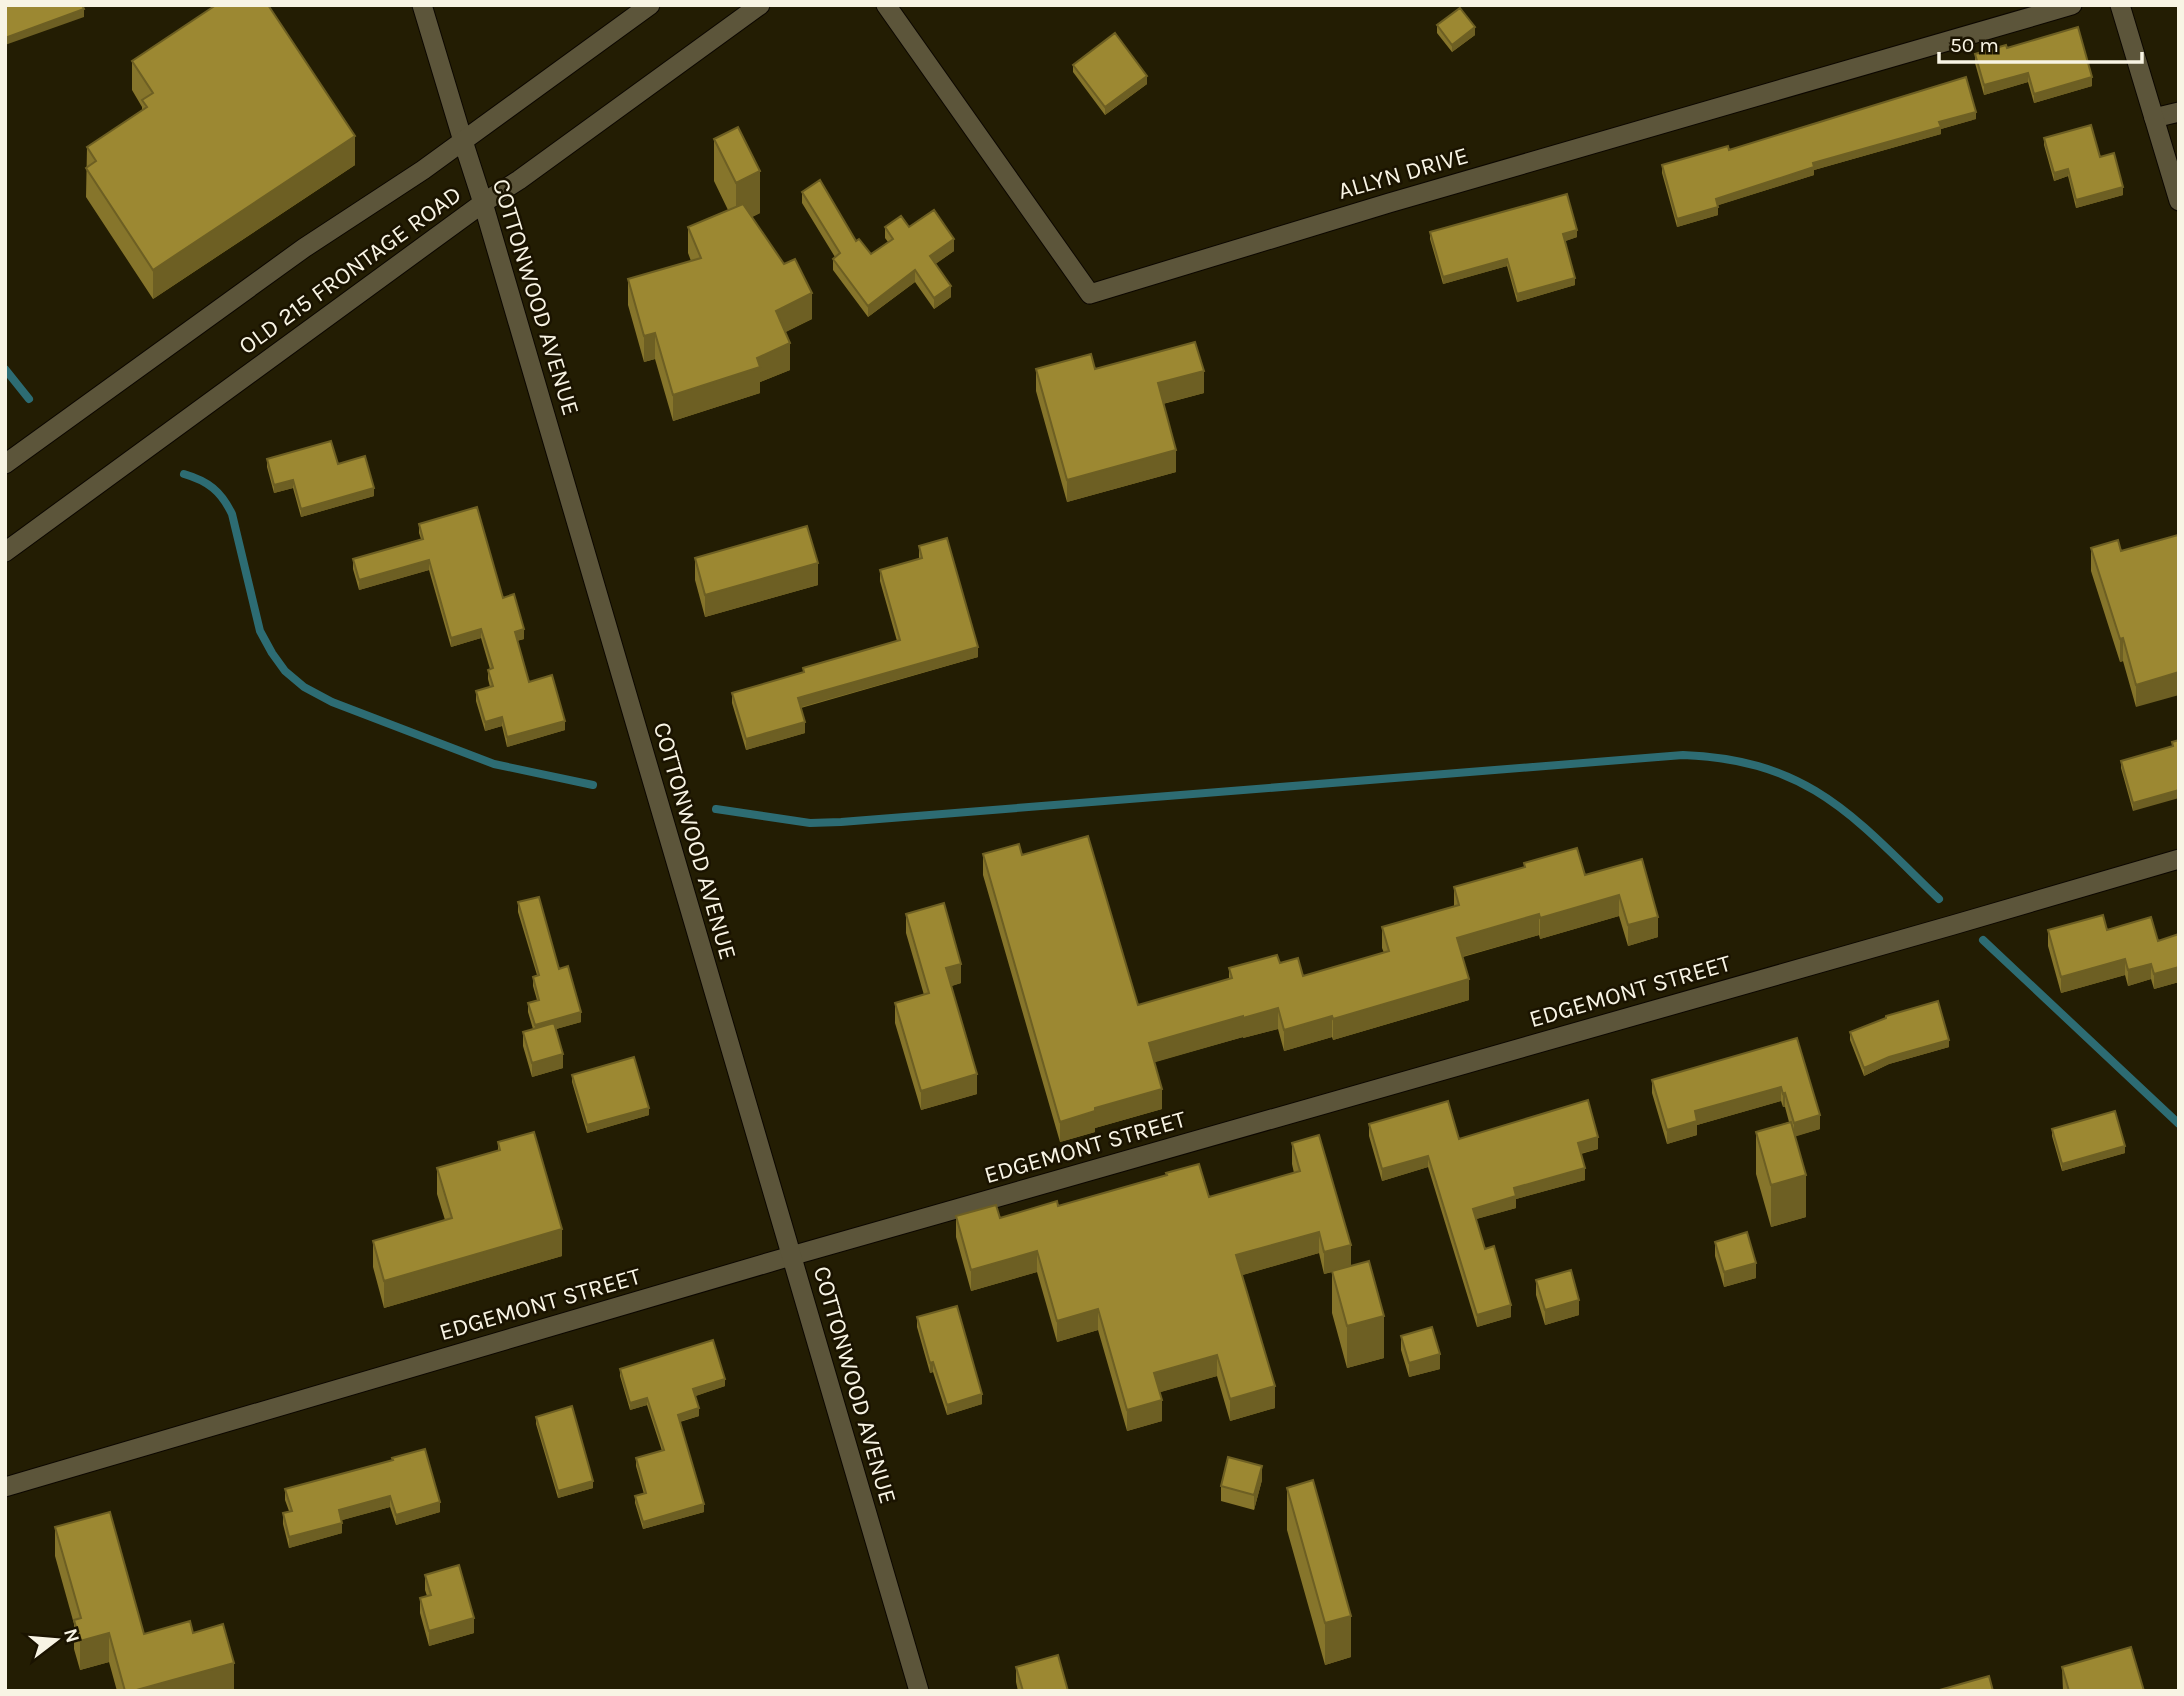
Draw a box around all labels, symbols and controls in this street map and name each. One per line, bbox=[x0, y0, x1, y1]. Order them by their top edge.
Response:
scale bar bbox=[1939, 21, 2142, 65]
text: 50 m bbox=[1950, 33, 1999, 57]
street label: ALLYN DRIVE bbox=[1335, 141, 1471, 205]
street label: COTTONWOOD AVENUE bbox=[487, 175, 585, 419]
street label: OLD 215 FRONTAGE ROAD bbox=[233, 180, 467, 360]
street label: COTTONWOOD AVENUE bbox=[648, 719, 742, 963]
street label: EDGEMONT STREET bbox=[1526, 949, 1734, 1033]
street label: EDGEMONT STREET bbox=[981, 1105, 1189, 1189]
street label: EDGEMONT STREET bbox=[436, 1262, 644, 1346]
street label: COTTONWOOD AVENUE bbox=[808, 1263, 902, 1507]
north arrow bbox=[21, 1605, 91, 1675]
text: N bbox=[59, 1626, 84, 1645]

